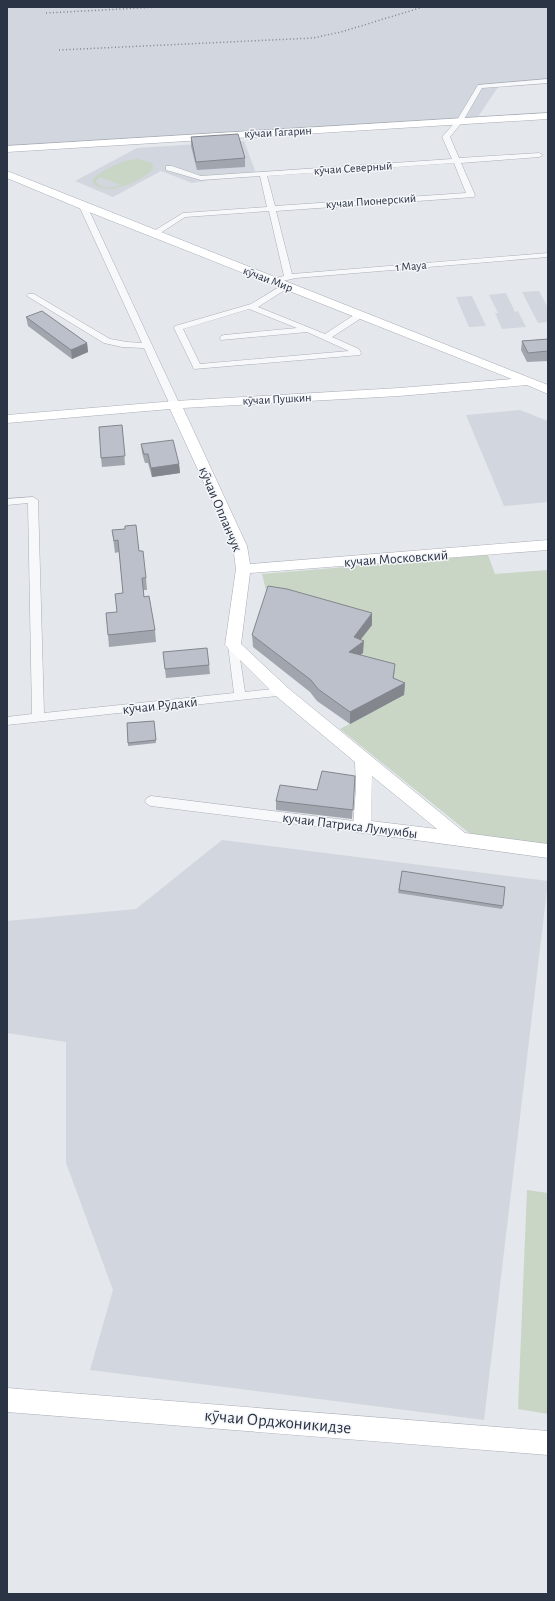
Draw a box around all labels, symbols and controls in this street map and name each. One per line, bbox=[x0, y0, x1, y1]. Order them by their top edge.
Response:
street label: кӯчаи Гагарин bbox=[244, 124, 312, 141]
street label: кӯчаи Северный bbox=[313, 159, 393, 178]
street label: кучаи Пионерский bbox=[325, 192, 417, 211]
street label: 1 Maya bbox=[395, 259, 428, 274]
street label: кӯчаи Мир bbox=[241, 264, 294, 295]
street label: кӯчаи Пушкин bbox=[242, 391, 312, 408]
street label: кӯчаи Опланчук bbox=[196, 465, 244, 554]
street label: кучаи Московский bbox=[344, 548, 449, 570]
street label: кӯчаи Рӯдакӣ bbox=[122, 695, 198, 717]
street label: кучаи Патриса Лумумбы bbox=[282, 811, 418, 841]
street label: кӯчаи Орджоникидзе bbox=[204, 1407, 352, 1437]

